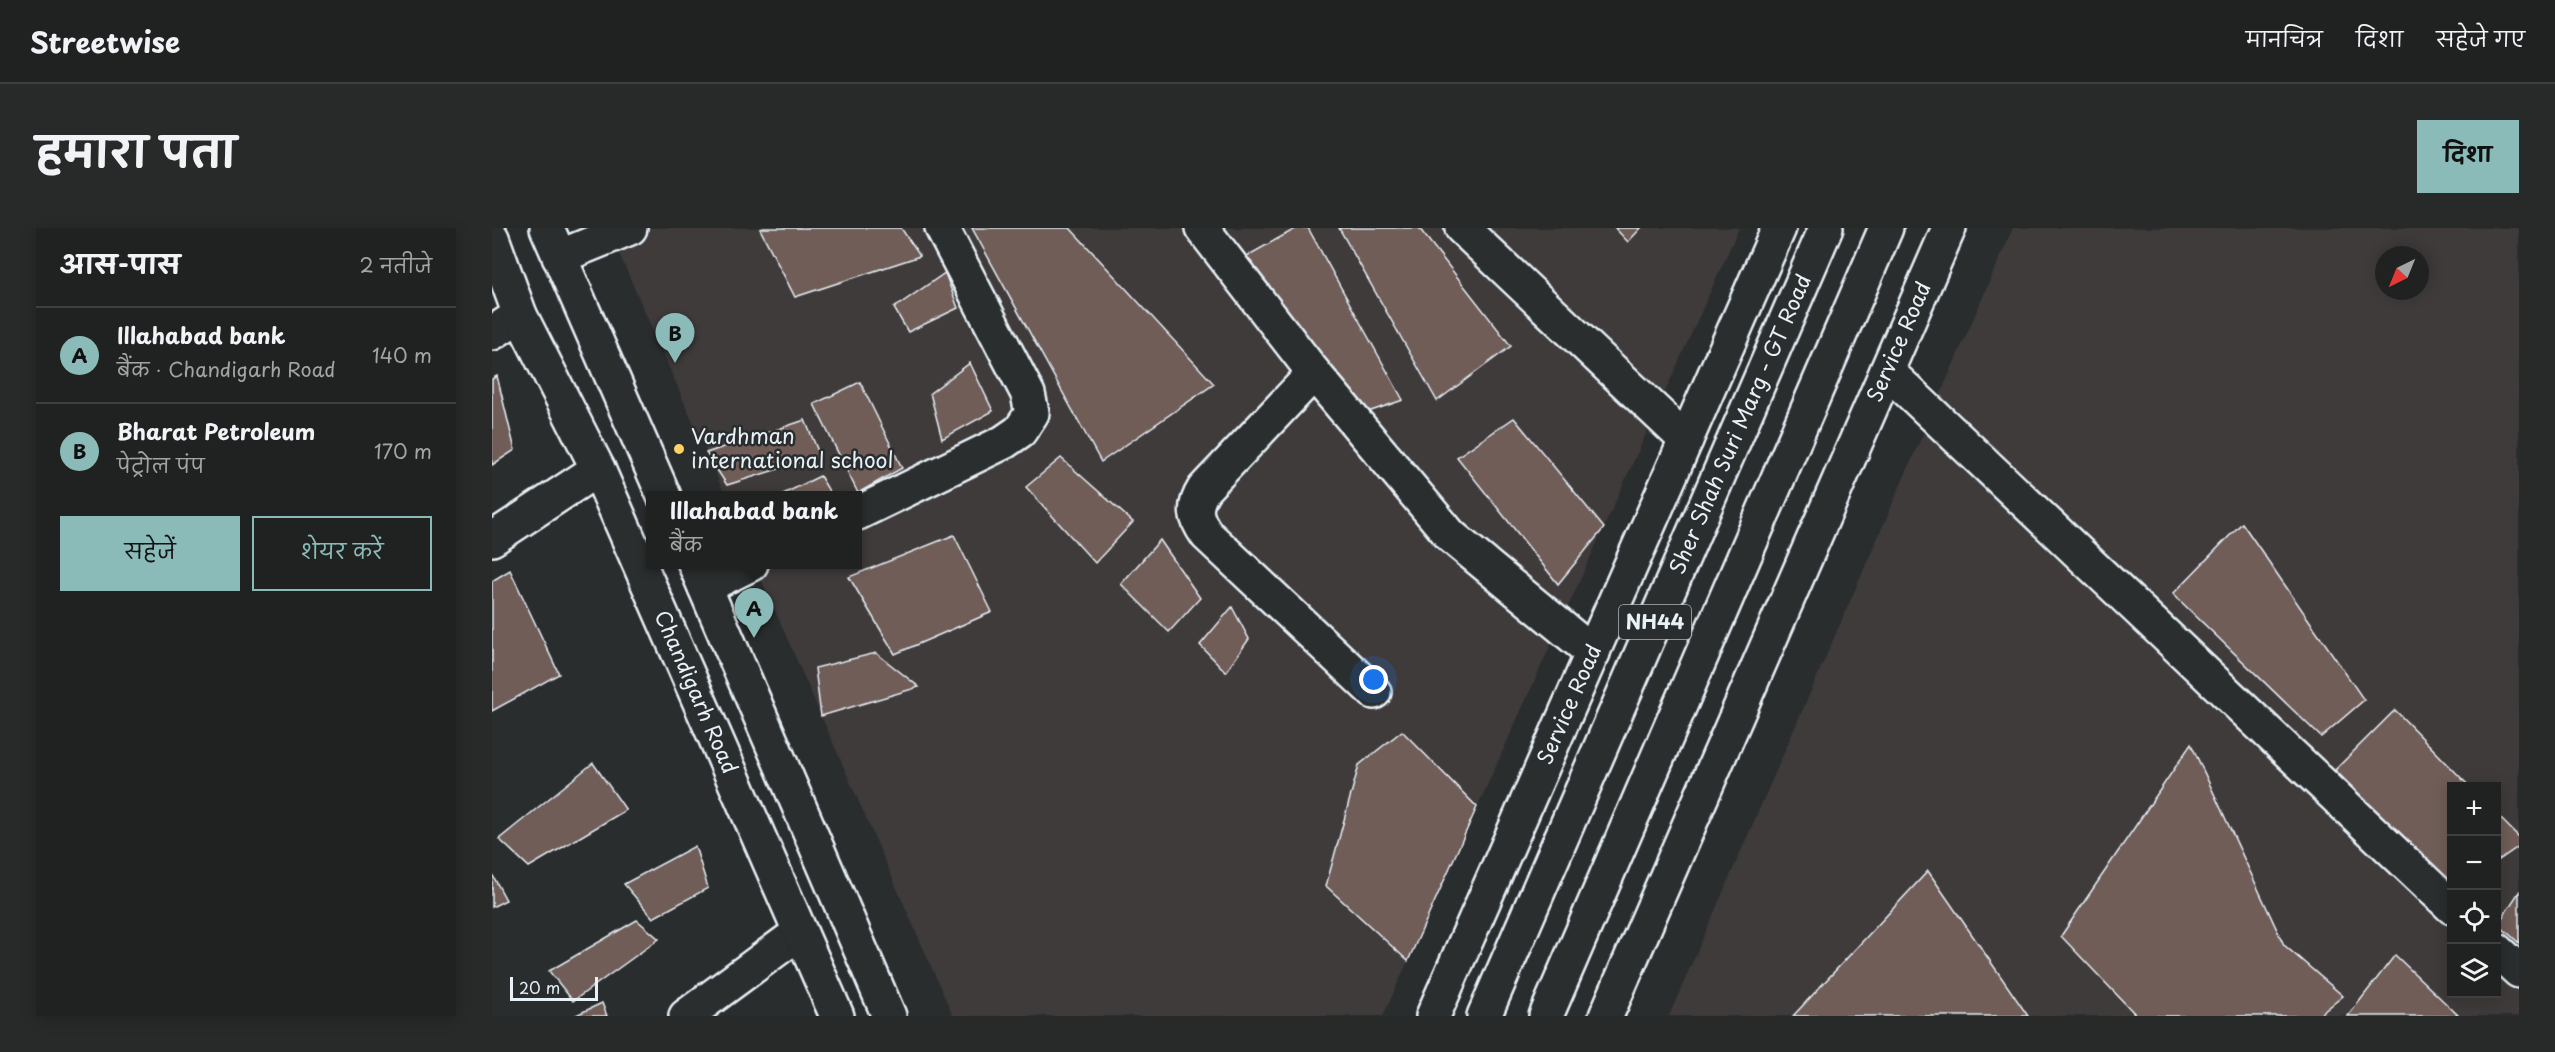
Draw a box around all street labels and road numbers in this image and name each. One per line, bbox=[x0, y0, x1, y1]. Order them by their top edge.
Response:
street label: Sher Shah Suri Marg - GT Road bbox=[1660, 269, 1818, 578]
street label: Service Road bbox=[1857, 276, 1938, 407]
street label: Chandigarh Road bbox=[648, 605, 747, 778]
road number: NH44 bbox=[1619, 605, 1691, 639]
street label: Service Road bbox=[1527, 639, 1608, 769]

